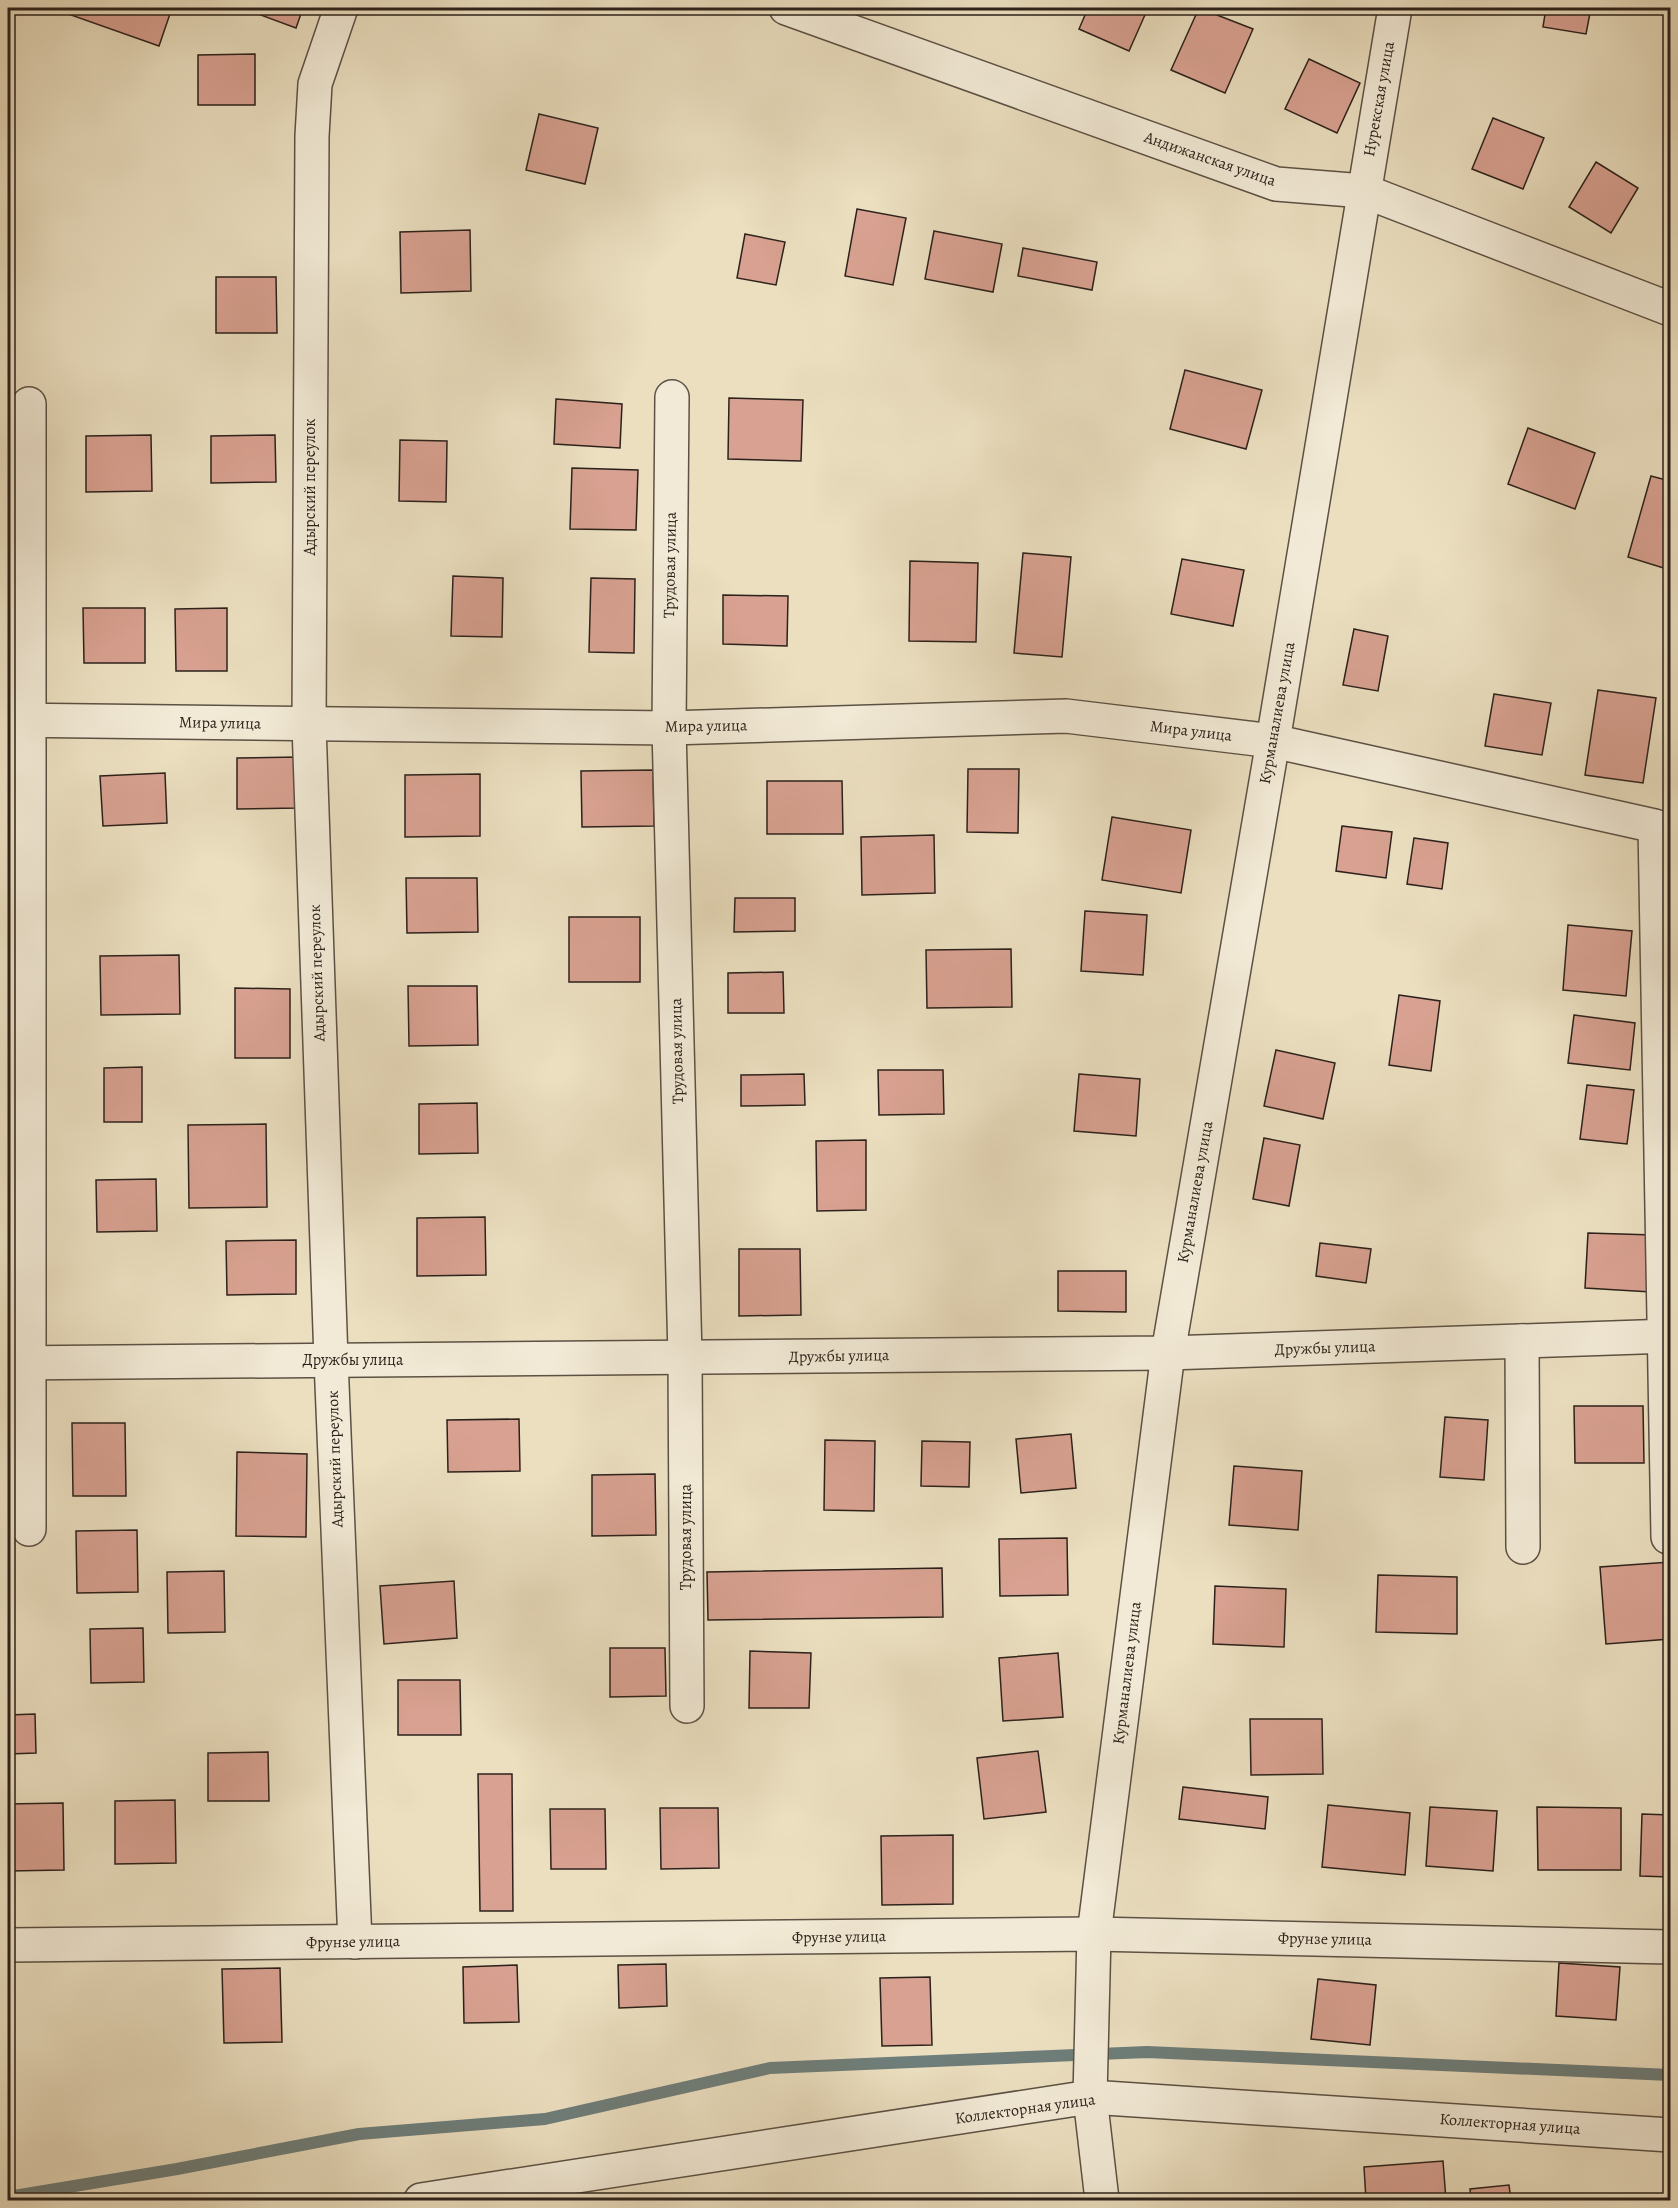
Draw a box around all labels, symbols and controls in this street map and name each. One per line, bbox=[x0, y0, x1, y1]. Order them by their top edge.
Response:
street label: Нурекская улица bbox=[1358, 39, 1400, 158]
street label: Андижанская улица bbox=[1140, 126, 1279, 192]
street label: Адырский переулок bbox=[299, 418, 321, 557]
street label: Трудовая улица bbox=[658, 511, 682, 618]
street label: Курманалиева улица bbox=[1254, 640, 1300, 786]
street label: Мира улица bbox=[179, 711, 262, 735]
street label: Мира улица bbox=[665, 714, 748, 738]
street label: Мира улица bbox=[1149, 715, 1234, 747]
street label: Адырский переулок bbox=[304, 904, 330, 1043]
street label: Трудовая улица bbox=[665, 997, 689, 1104]
street label: Курманалиева улица bbox=[1172, 1119, 1218, 1265]
street label: Дружбы улица bbox=[1274, 1335, 1376, 1361]
street label: Дружбы улица bbox=[788, 1344, 890, 1368]
street label: Дружбы улица bbox=[303, 1349, 404, 1371]
street label: Адырский переулок bbox=[322, 1390, 348, 1529]
street label: Трудовая улица bbox=[675, 1483, 697, 1590]
street label: Курманалиева улица bbox=[1107, 1600, 1147, 1746]
street label: Фрунзе улица bbox=[792, 1925, 887, 1949]
street label: Фрунзе улица bbox=[1278, 1927, 1373, 1951]
street label: Фрунзе улица bbox=[306, 1930, 401, 1954]
street label: Коллекторная улица bbox=[953, 2088, 1097, 2130]
street label: Коллекторная улица bbox=[1439, 2108, 1582, 2140]

